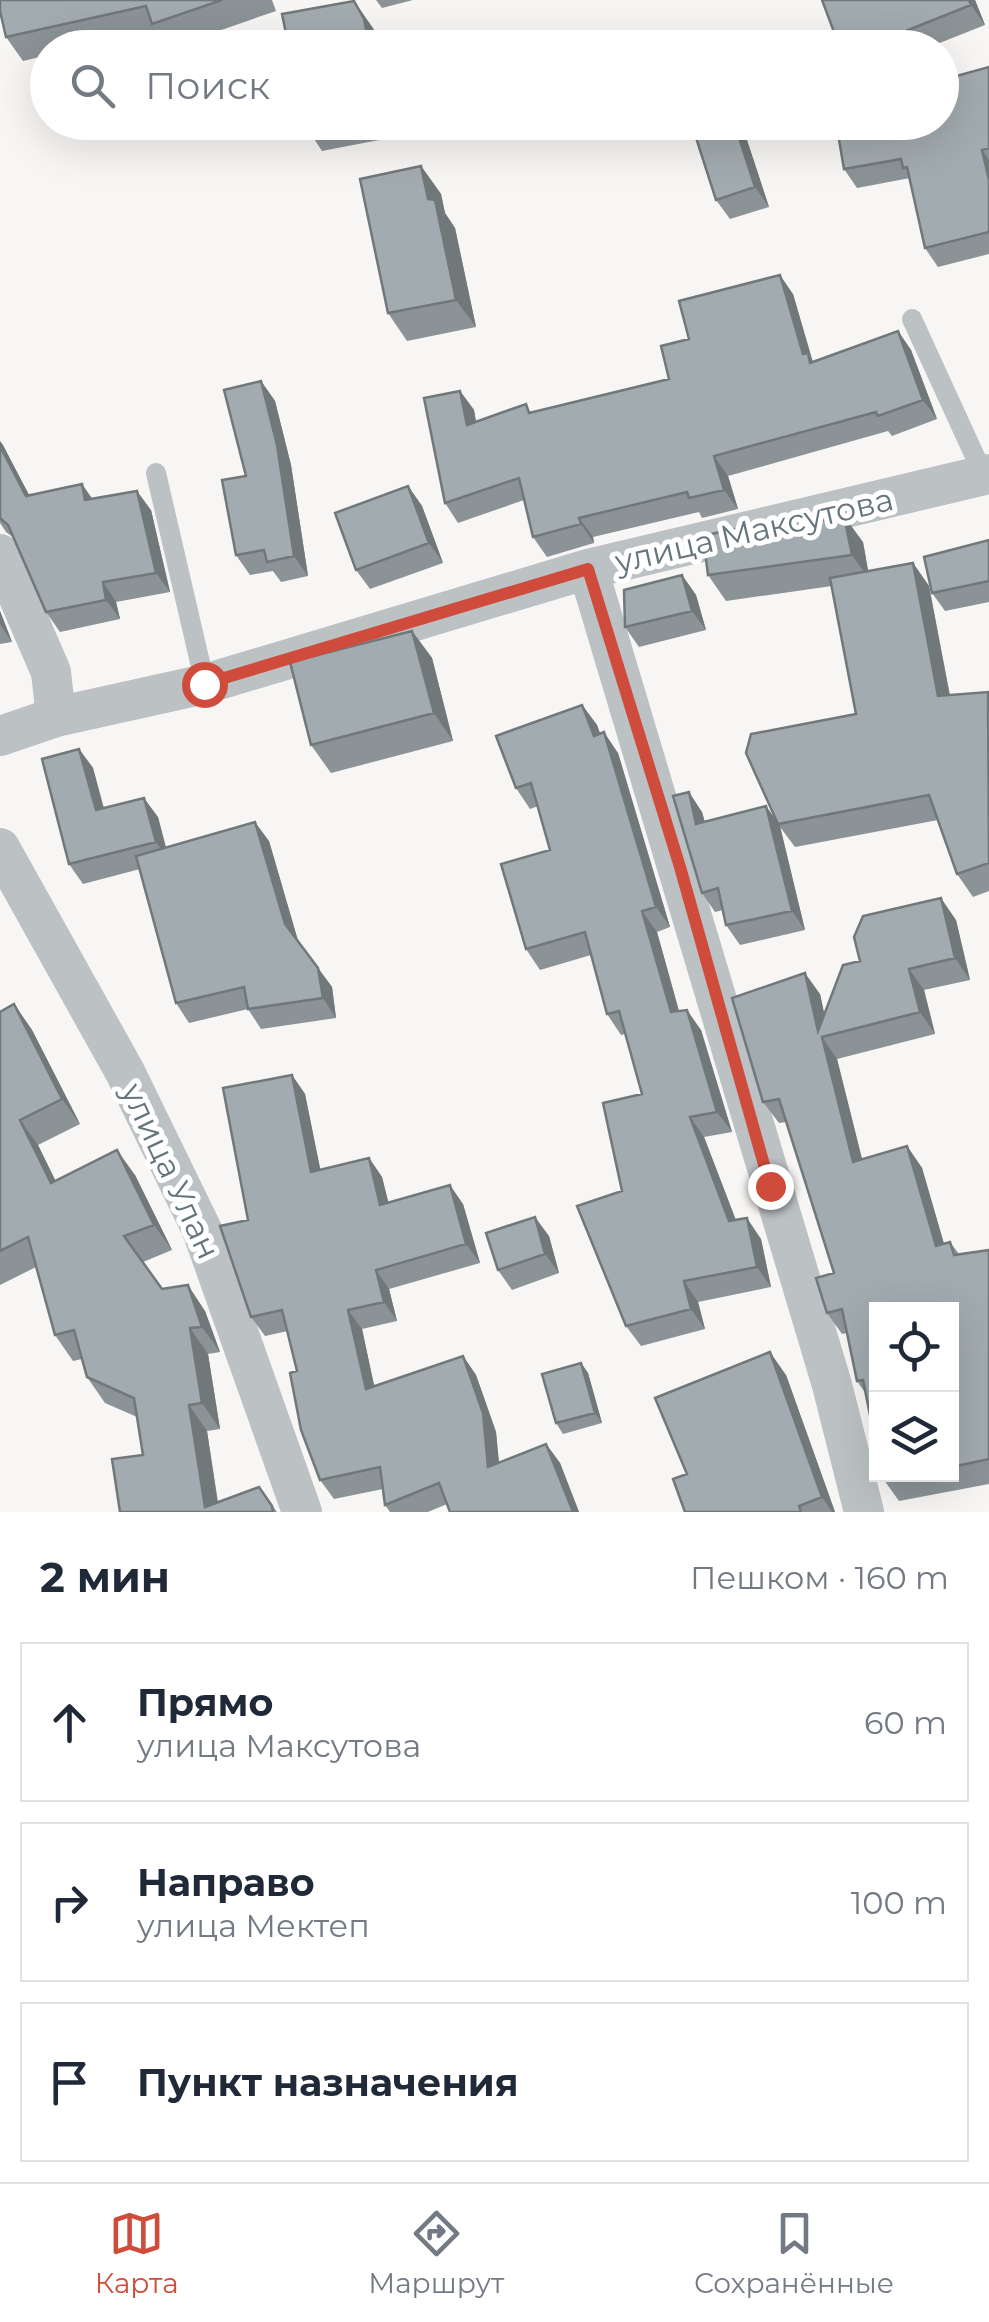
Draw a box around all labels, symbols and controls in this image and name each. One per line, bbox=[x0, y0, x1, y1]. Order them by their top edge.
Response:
search box bbox=[30, 30, 959, 140]
icon: search bbox=[65, 58, 120, 113]
text: Поиск bbox=[145, 62, 270, 109]
street label: улица Максутова bbox=[610, 479, 897, 581]
route start bbox=[182, 662, 228, 708]
street label: улица Улан bbox=[113, 1076, 229, 1265]
route end bbox=[748, 1164, 794, 1210]
map controls bbox=[869, 1302, 959, 1482]
button: locate bbox=[869, 1302, 959, 1392]
button: layers bbox=[869, 1392, 959, 1482]
text: 2 мин bbox=[40, 1551, 170, 1603]
text: Пешком · 160 m bbox=[690, 1558, 949, 1597]
text: Прямо bbox=[137, 1679, 273, 1726]
icon: ahead bbox=[42, 1695, 97, 1750]
text: 60 m bbox=[864, 1703, 947, 1742]
text: улица Максутова bbox=[137, 1726, 421, 1765]
text: Направо bbox=[137, 1859, 315, 1906]
icon: right bbox=[42, 1875, 97, 1930]
text: 100 m bbox=[851, 1883, 947, 1922]
text: улица Мектеп bbox=[137, 1906, 370, 1945]
icon: arrive bbox=[42, 2055, 97, 2110]
text: Пункт назначения bbox=[137, 2059, 519, 2106]
tab: Карта bbox=[95, 2206, 179, 2300]
tab: Маршрут bbox=[368, 2206, 504, 2300]
tab: Сохранённые bbox=[694, 2206, 894, 2300]

